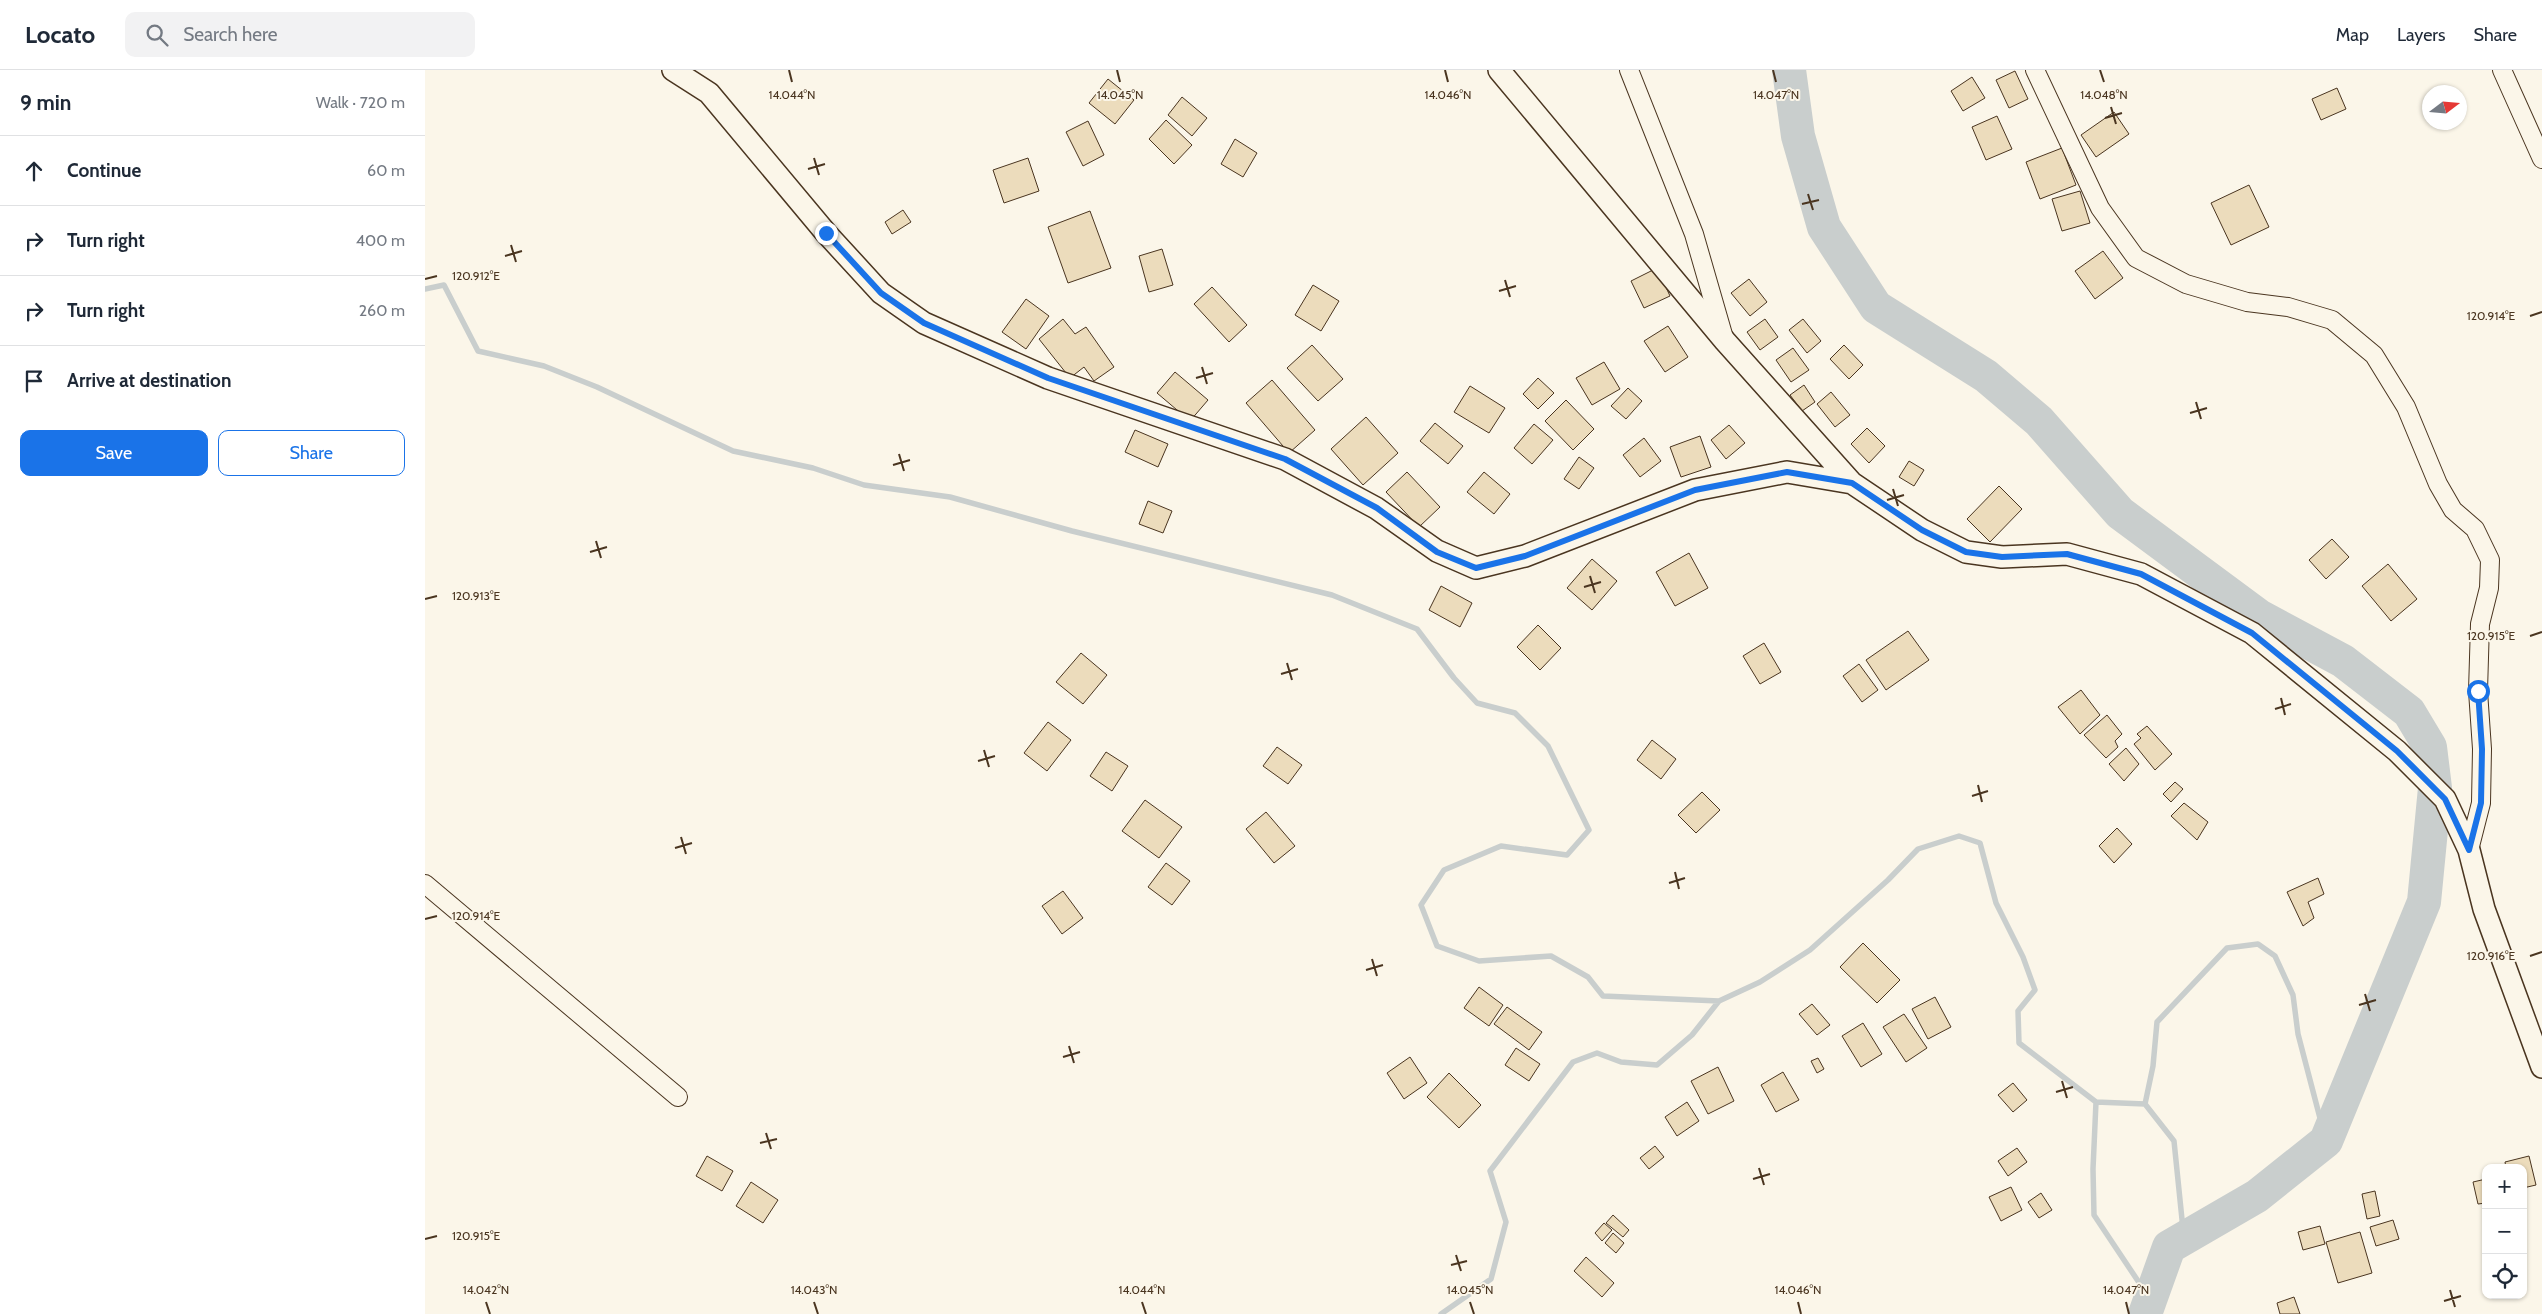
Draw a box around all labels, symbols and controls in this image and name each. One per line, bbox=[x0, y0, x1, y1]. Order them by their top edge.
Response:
search box bbox=[125, 12, 475, 57]
text: Locato bbox=[25, 20, 95, 49]
icon: search bbox=[143, 21, 171, 49]
text: Search here bbox=[183, 23, 278, 46]
text: Map bbox=[2336, 24, 2369, 46]
text: Layers bbox=[2397, 24, 2446, 46]
text: Share bbox=[2474, 24, 2517, 46]
north arrow bbox=[2422, 85, 2467, 130]
text: 14.044°N bbox=[768, 87, 816, 102]
text: 14.045°N bbox=[1097, 87, 1143, 102]
text: 14.046°N bbox=[1425, 87, 1471, 102]
text: 14.047°N bbox=[1753, 87, 1799, 102]
text: 14.048°N bbox=[2080, 87, 2128, 102]
text: 9 min bbox=[20, 90, 71, 115]
text: Walk · 720 m bbox=[316, 93, 405, 112]
icon: ahead bbox=[20, 157, 48, 185]
text: Continue bbox=[67, 159, 141, 182]
text: 60 m bbox=[367, 161, 405, 180]
route end bbox=[815, 222, 838, 245]
icon: right bbox=[20, 227, 48, 255]
text: Turn right bbox=[67, 229, 145, 252]
text: 400 m bbox=[356, 231, 405, 250]
text: 120.912°E bbox=[452, 268, 500, 283]
icon: right bbox=[20, 297, 48, 325]
text: Turn right bbox=[67, 299, 145, 322]
text: 260 m bbox=[359, 301, 405, 320]
text: 120.914°E bbox=[2467, 308, 2516, 323]
icon: arrive bbox=[20, 367, 48, 395]
text: Arrive at destination bbox=[67, 369, 231, 392]
button: Save bbox=[20, 430, 208, 476]
button: Share bbox=[218, 430, 405, 476]
text: 120.913°E bbox=[452, 588, 500, 603]
text: 120.915°E bbox=[2467, 628, 2515, 643]
route start bbox=[2467, 680, 2490, 703]
text: 120.914°E bbox=[452, 908, 501, 923]
text: 120.916°E bbox=[2467, 948, 2516, 963]
map controls bbox=[2482, 1164, 2527, 1299]
button: + bbox=[2482, 1164, 2527, 1209]
button: − bbox=[2482, 1209, 2527, 1254]
text: 120.915°E bbox=[452, 1228, 500, 1243]
button: locate bbox=[2482, 1254, 2527, 1299]
text: 14.042°N bbox=[463, 1282, 509, 1297]
text: 14.043°N bbox=[791, 1282, 837, 1297]
text: 14.044°N bbox=[1118, 1282, 1166, 1297]
text: 14.045°N bbox=[1447, 1282, 1493, 1297]
text: 14.046°N bbox=[1775, 1282, 1821, 1297]
text: 14.047°N bbox=[2103, 1282, 2149, 1297]

